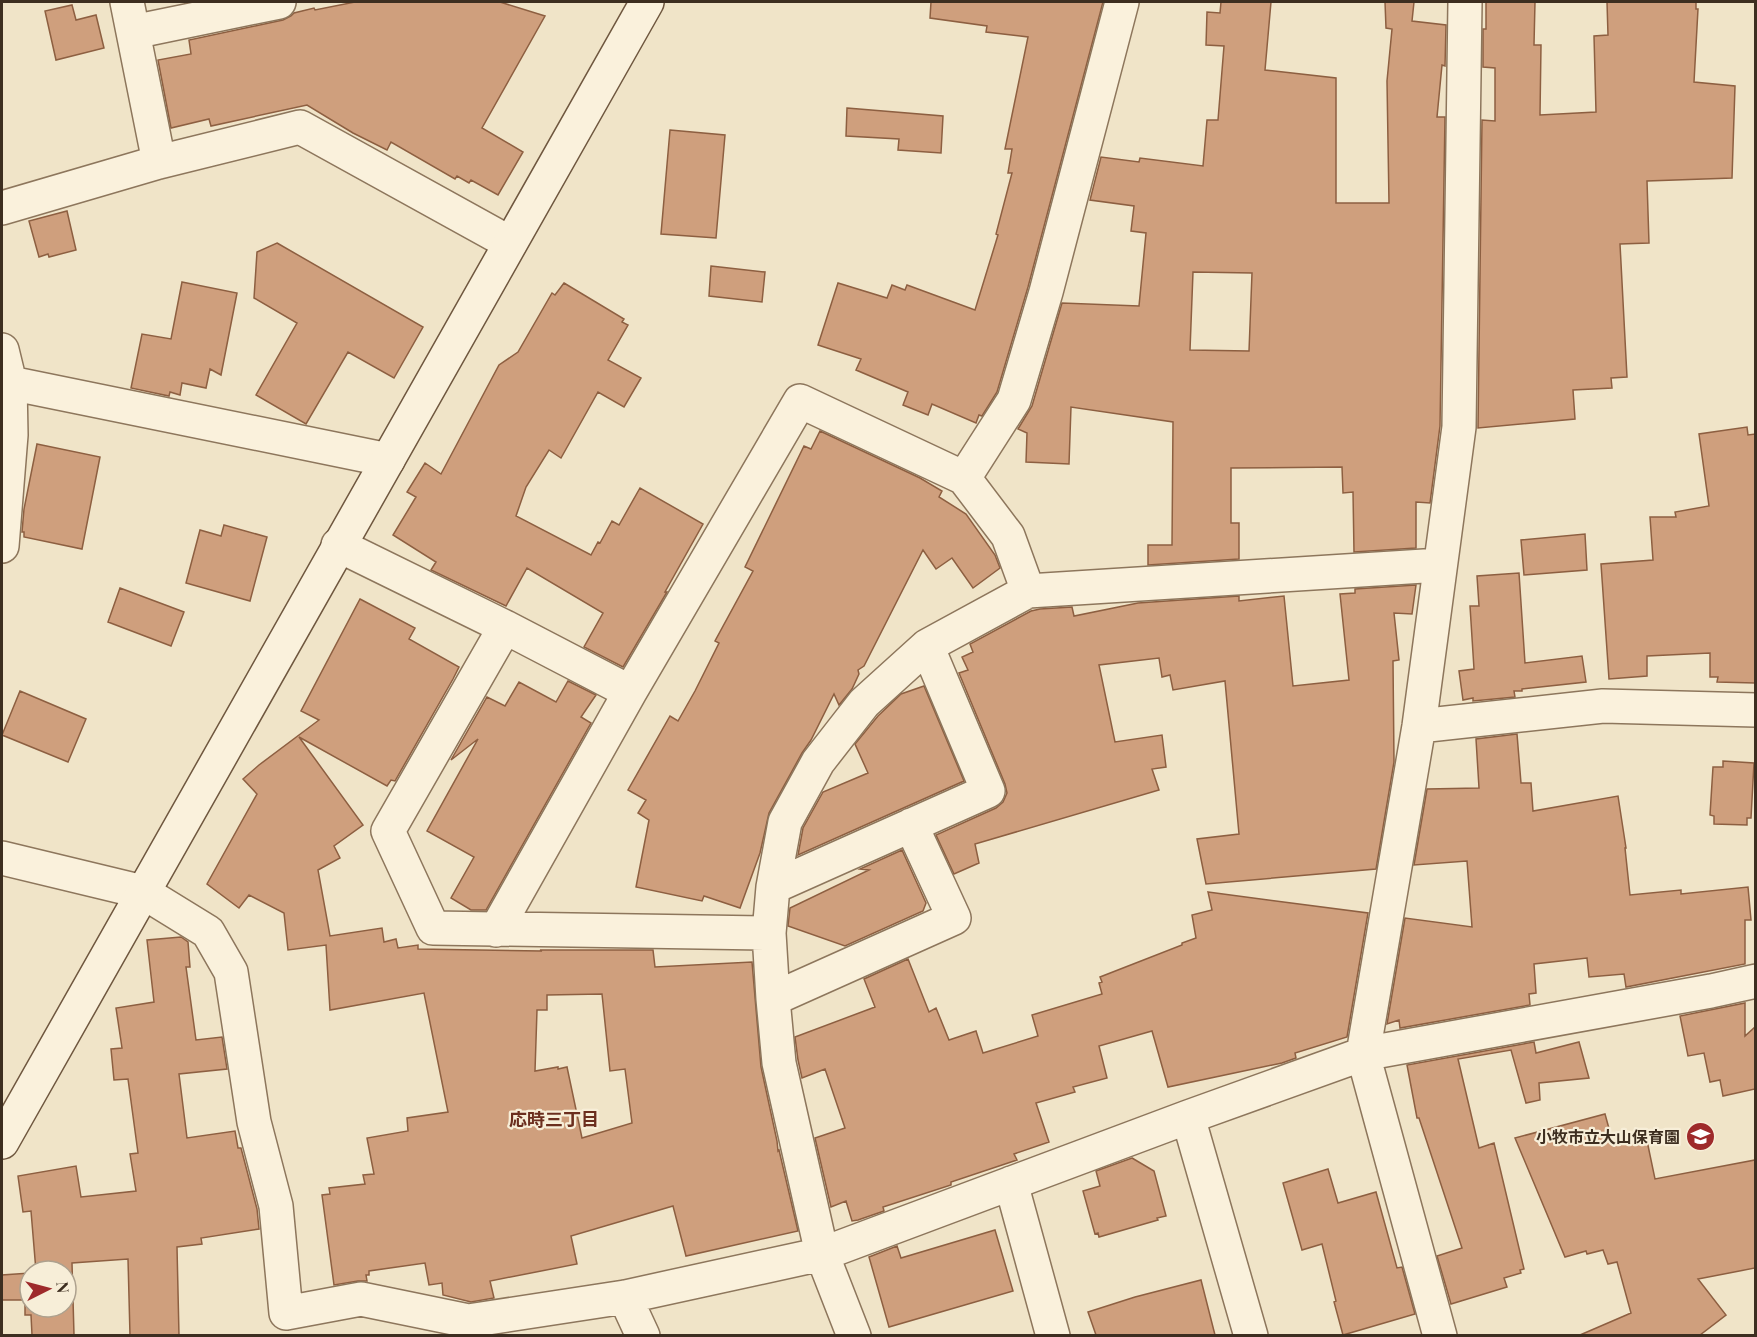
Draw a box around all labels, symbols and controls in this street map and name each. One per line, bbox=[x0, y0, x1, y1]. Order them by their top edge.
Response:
district label: 応時三丁目 bbox=[509, 1107, 599, 1131]
school or university icon: 小牧市立大山保育園 bbox=[1685, 1121, 1717, 1153]
place label: 小牧市立大山保育園 bbox=[1536, 1126, 1680, 1147]
north arrow bbox=[18, 1259, 78, 1319]
text: N bbox=[52, 1281, 75, 1295]

